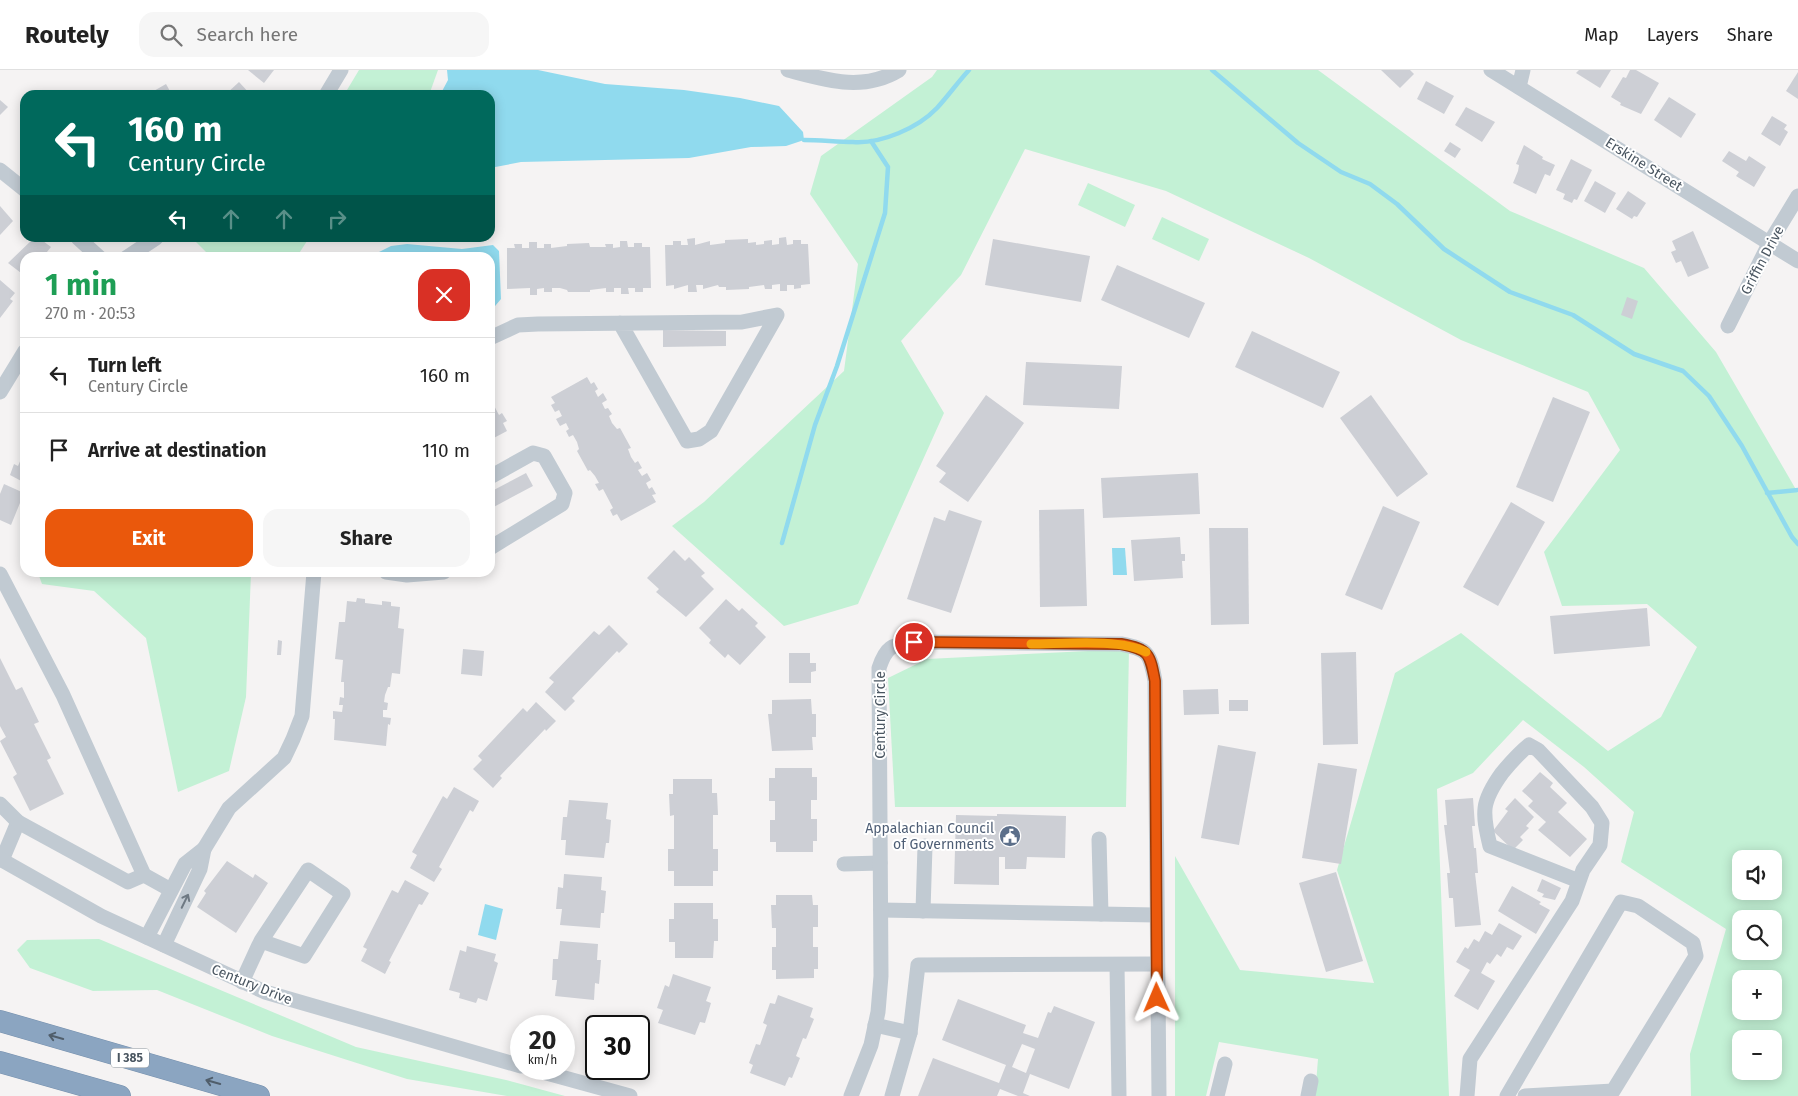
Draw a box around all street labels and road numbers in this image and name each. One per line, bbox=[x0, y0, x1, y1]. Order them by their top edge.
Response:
street label: Erskine Street bbox=[1602, 134, 1686, 195]
street label: Griffin Drive bbox=[1737, 223, 1788, 298]
street label: Century Circle bbox=[872, 671, 889, 759]
street label: Century Drive bbox=[209, 961, 295, 1008]
road number: I 385 bbox=[111, 1048, 149, 1068]

